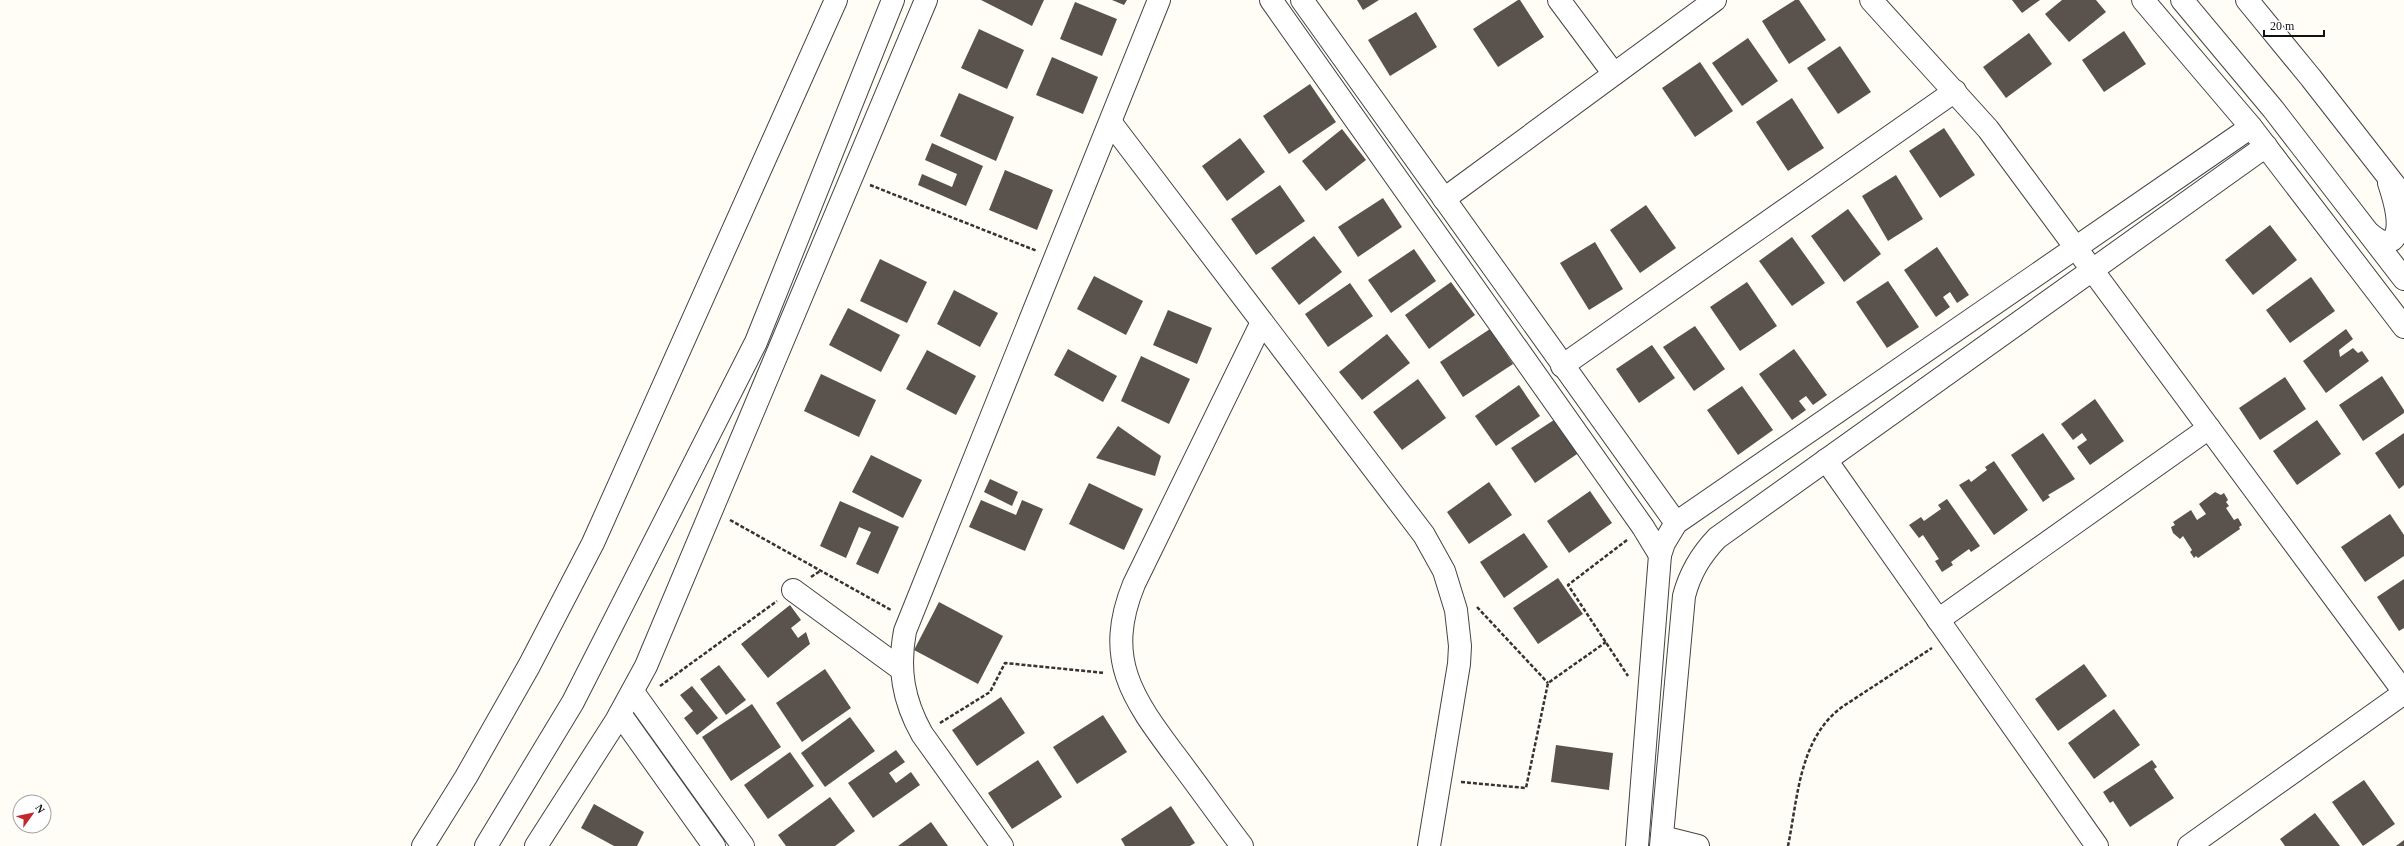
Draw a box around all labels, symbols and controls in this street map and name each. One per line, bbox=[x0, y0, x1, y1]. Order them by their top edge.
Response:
scale bar bbox=[2264, 12, 2324, 38]
text: 20 m bbox=[2270, 19, 2295, 33]
north arrow bbox=[12, 794, 52, 834]
text: N bbox=[33, 802, 48, 815]

